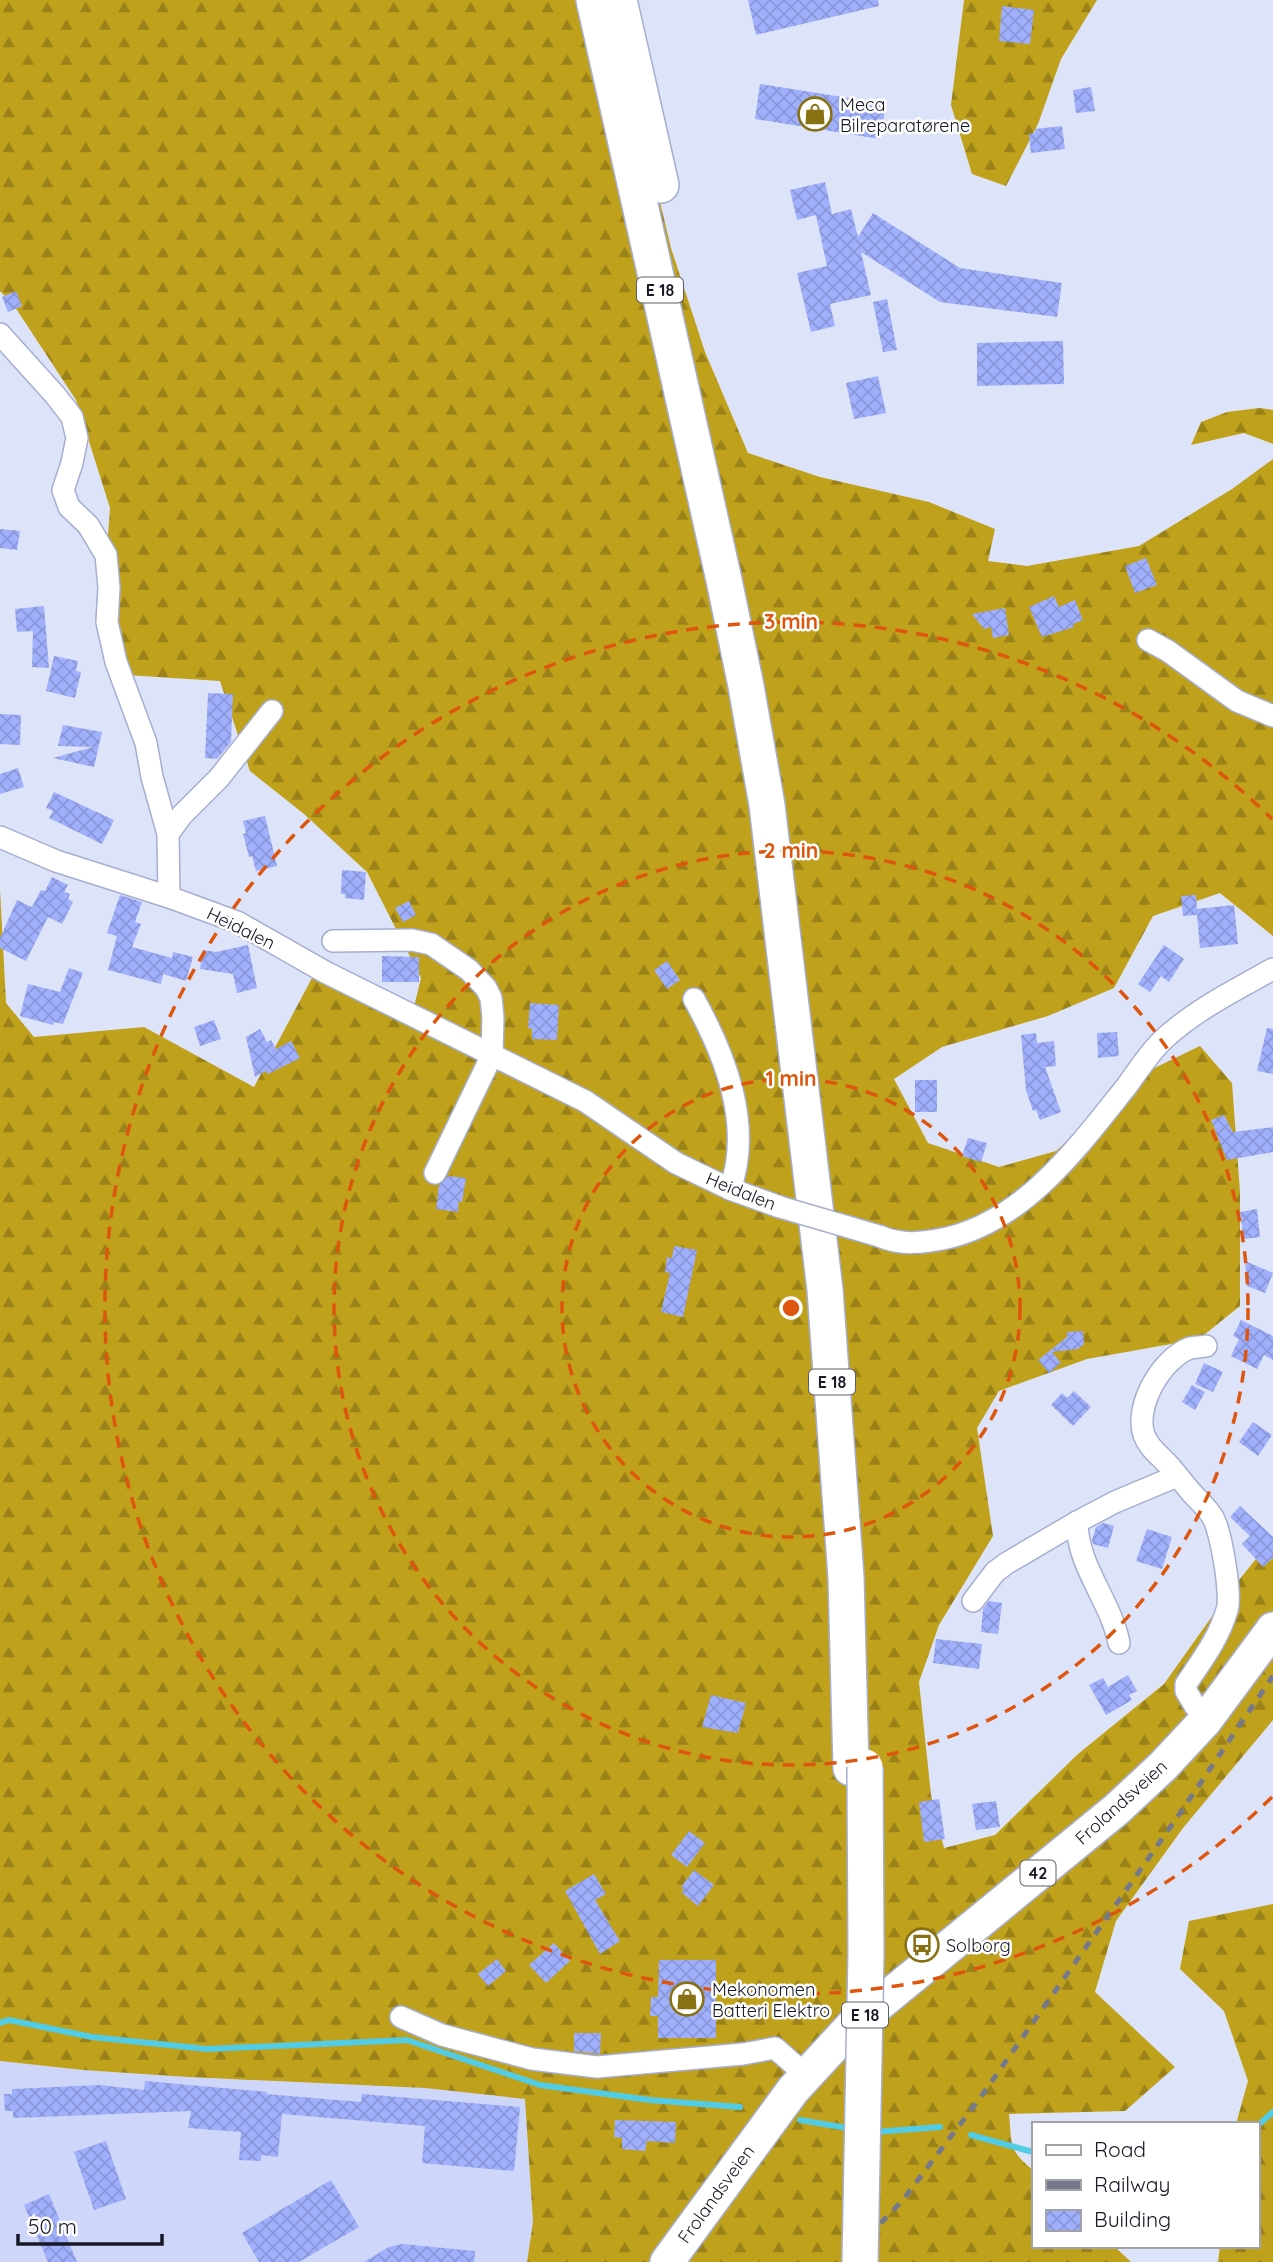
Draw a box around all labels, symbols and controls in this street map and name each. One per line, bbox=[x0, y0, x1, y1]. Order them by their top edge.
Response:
place label: Meca Bilreparatørene bbox=[840, 93, 970, 137]
shop icon: Meca Bilreparatørene bbox=[796, 95, 834, 133]
road number: E 18 bbox=[637, 278, 683, 302]
text: 3 min bbox=[764, 608, 818, 634]
text: 2 min bbox=[764, 837, 818, 863]
street label: Heidalen bbox=[203, 902, 279, 954]
text: 1 min bbox=[766, 1065, 816, 1091]
street label: Heidalen bbox=[703, 1167, 779, 1215]
centre of rings bbox=[779, 1296, 803, 1320]
road number: E 18 bbox=[809, 1370, 855, 1394]
street label: Frolandsveien bbox=[1070, 1755, 1172, 1849]
road number: 42 bbox=[1020, 1860, 1056, 1885]
bus stop icon: Solborg bbox=[903, 1926, 941, 1964]
place label: Solborg bbox=[946, 1934, 1011, 1957]
place label: Mekonomen Batteri Elektro bbox=[712, 1978, 830, 2022]
shop icon: Mekonomen Batteri Elektro bbox=[668, 1980, 706, 2018]
road number: E 18 bbox=[842, 2002, 888, 2027]
legend bbox=[1032, 2122, 1259, 2248]
text: Road bbox=[1094, 2136, 1146, 2162]
street label: Frolandsveien bbox=[673, 2140, 759, 2248]
text: Railway bbox=[1094, 2171, 1170, 2197]
scale bar bbox=[18, 2202, 161, 2246]
text: Building bbox=[1094, 2206, 1171, 2232]
text: 50 m bbox=[28, 2213, 77, 2239]

